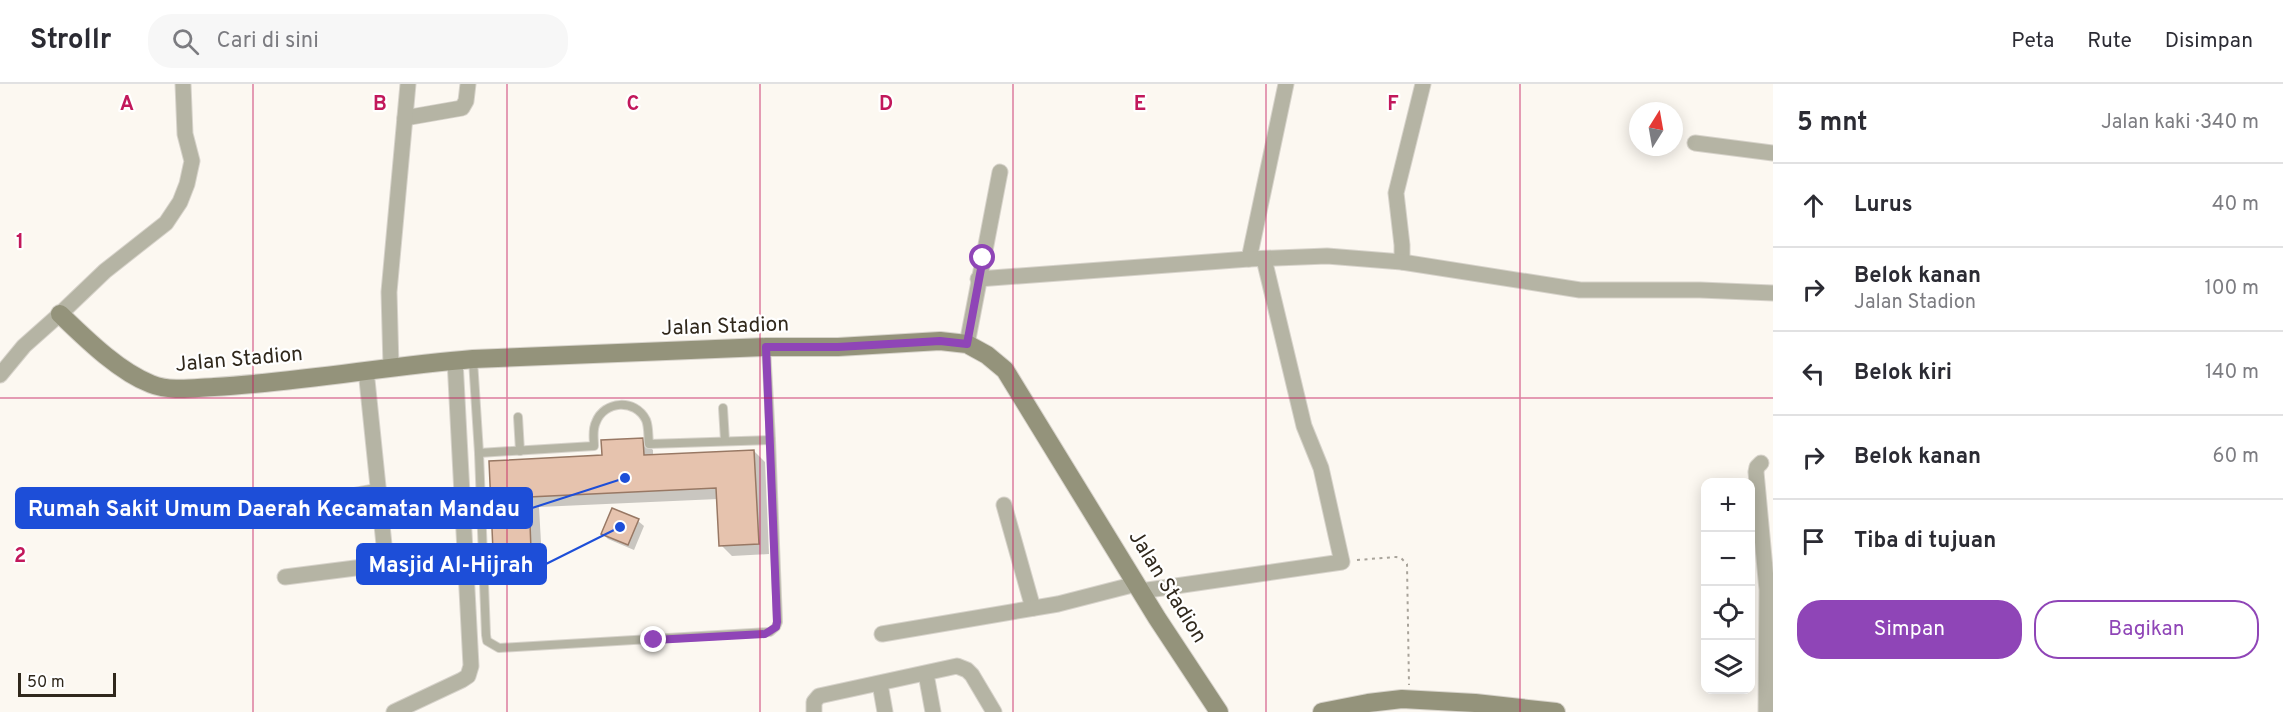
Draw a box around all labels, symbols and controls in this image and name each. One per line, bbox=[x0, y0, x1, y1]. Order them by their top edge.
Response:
search box bbox=[148, 14, 568, 68]
text: Strollr bbox=[30, 23, 112, 59]
icon: search bbox=[169, 25, 202, 58]
text: Cari di sini bbox=[217, 28, 319, 55]
text: Peta bbox=[2011, 28, 2054, 55]
text: Rute bbox=[2087, 28, 2132, 55]
text: Disimpan bbox=[2165, 28, 2253, 55]
text: A bbox=[120, 92, 134, 118]
text: B bbox=[373, 92, 387, 118]
text: C bbox=[627, 92, 639, 118]
text: D bbox=[879, 92, 893, 118]
text: E bbox=[1134, 92, 1146, 118]
text: F bbox=[1387, 92, 1399, 118]
north arrow bbox=[1629, 102, 1683, 156]
text: 5 mnt bbox=[1797, 107, 1868, 140]
text: Jalan kaki · 340 m bbox=[2101, 110, 2259, 136]
icon: ahead bbox=[1797, 189, 1830, 222]
text: Lurus bbox=[1854, 192, 1913, 219]
text: 40 m bbox=[2212, 192, 2259, 218]
text: 1 bbox=[16, 230, 24, 256]
route start bbox=[969, 244, 995, 270]
text: Belok kanan bbox=[1854, 263, 1981, 290]
icon: right bbox=[1797, 273, 1830, 306]
text: 100 m bbox=[2204, 276, 2259, 302]
text: Jalan Stadion bbox=[1854, 290, 1976, 316]
street label: Jalan Stadion bbox=[661, 311, 789, 343]
street label: Jalan Stadion bbox=[174, 341, 304, 379]
icon: left bbox=[1797, 357, 1830, 390]
text: Belok kiri bbox=[1854, 360, 1952, 387]
text: 140 m bbox=[2205, 360, 2259, 386]
icon: right bbox=[1797, 441, 1830, 474]
text: Belok kanan bbox=[1854, 444, 1981, 471]
text: 60 m bbox=[2213, 444, 2259, 470]
map controls bbox=[1701, 478, 1755, 694]
button: + bbox=[1701, 478, 1755, 532]
callout: Rumah Sakit Umum Daerah Kecamatan Mandau bbox=[16, 488, 532, 528]
text: Rumah Sakit Umum Daerah Kecamatan Mandau bbox=[28, 497, 520, 524]
icon: arrive bbox=[1797, 525, 1830, 558]
street label: Jalan Stadion bbox=[1122, 526, 1212, 648]
text: Tiba di tujuan bbox=[1854, 528, 1996, 555]
button: − bbox=[1701, 532, 1755, 586]
text: 2 bbox=[14, 544, 26, 570]
callout: Masjid Al-Hijrah bbox=[357, 544, 546, 584]
text: Masjid Al-Hijrah bbox=[368, 553, 534, 580]
button: locate bbox=[1701, 586, 1755, 640]
button: Simpan bbox=[1797, 600, 2022, 659]
button: Bagikan bbox=[2034, 600, 2259, 659]
route end bbox=[640, 626, 666, 652]
button: layers bbox=[1701, 640, 1755, 694]
scale bar bbox=[18, 670, 116, 698]
text: 50 m bbox=[27, 673, 65, 693]

